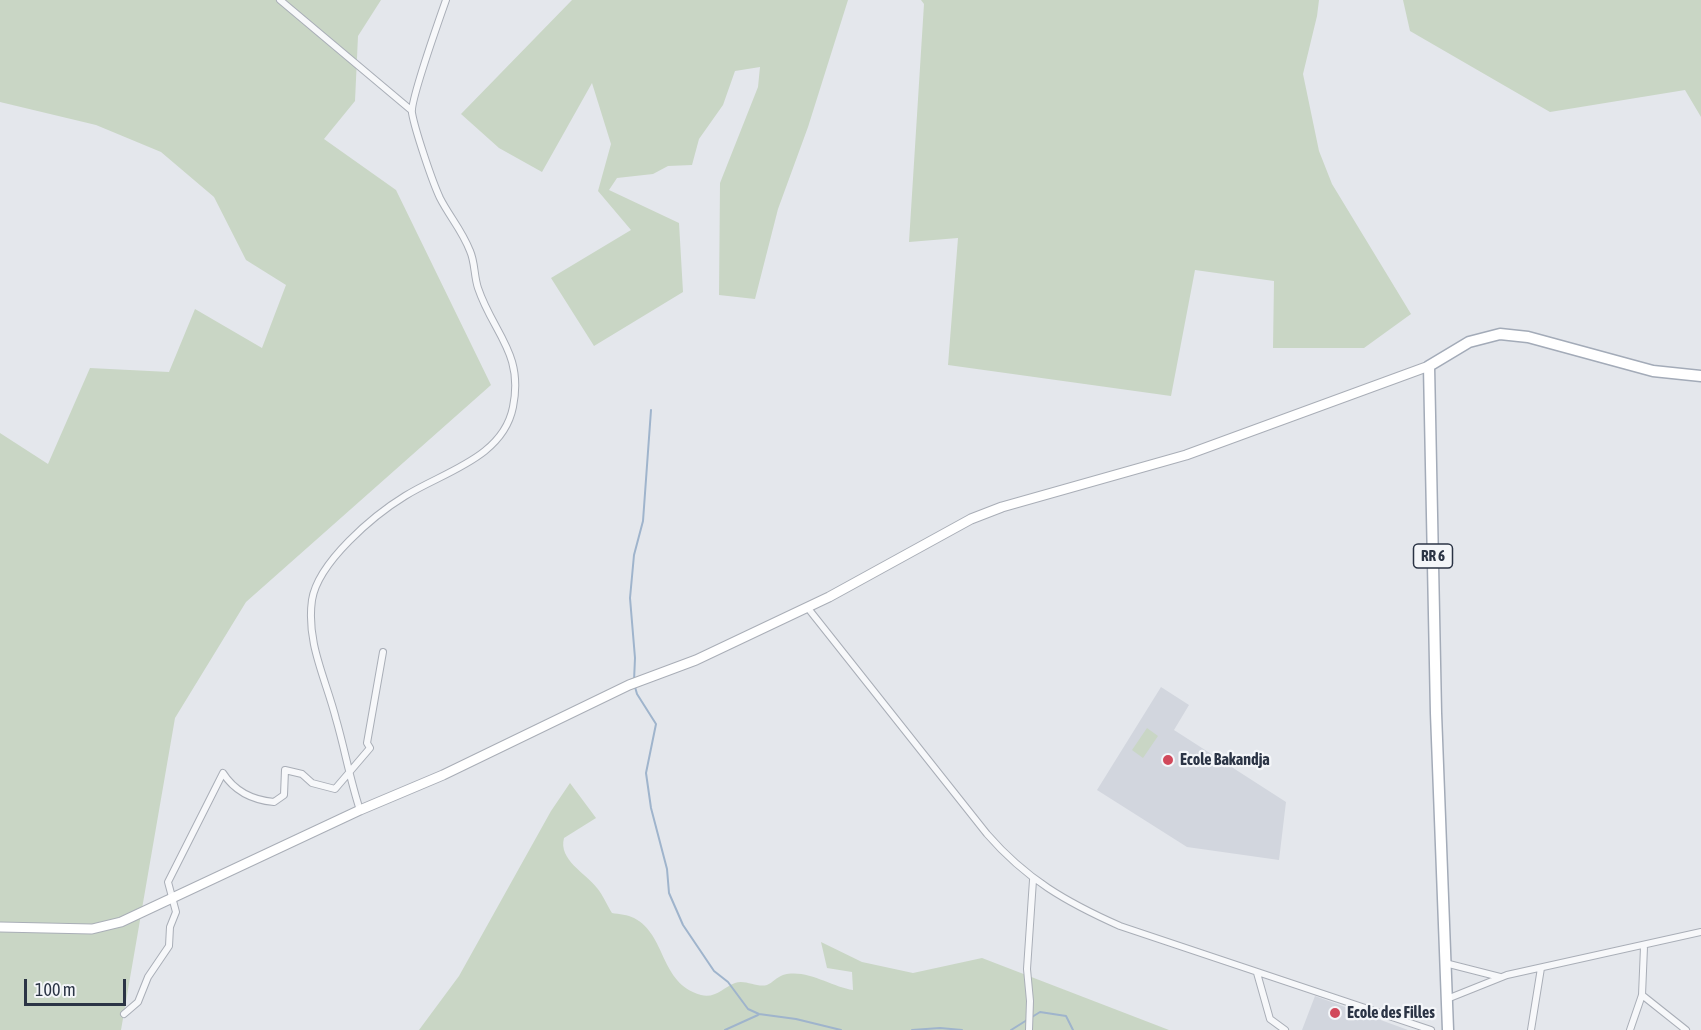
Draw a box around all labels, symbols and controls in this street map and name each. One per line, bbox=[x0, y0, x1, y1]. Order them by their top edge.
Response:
road number: RR 6 bbox=[1414, 544, 1452, 568]
place label: Ecole Bakandja bbox=[1180, 750, 1270, 770]
marker: Ecole Bakandja bbox=[1161, 753, 1175, 767]
scale bar bbox=[27, 967, 129, 1005]
text: 100 m bbox=[35, 979, 76, 1000]
place label: Ecole des Filles bbox=[1347, 1003, 1435, 1023]
marker: Ecole des Filles bbox=[1328, 1006, 1342, 1020]

